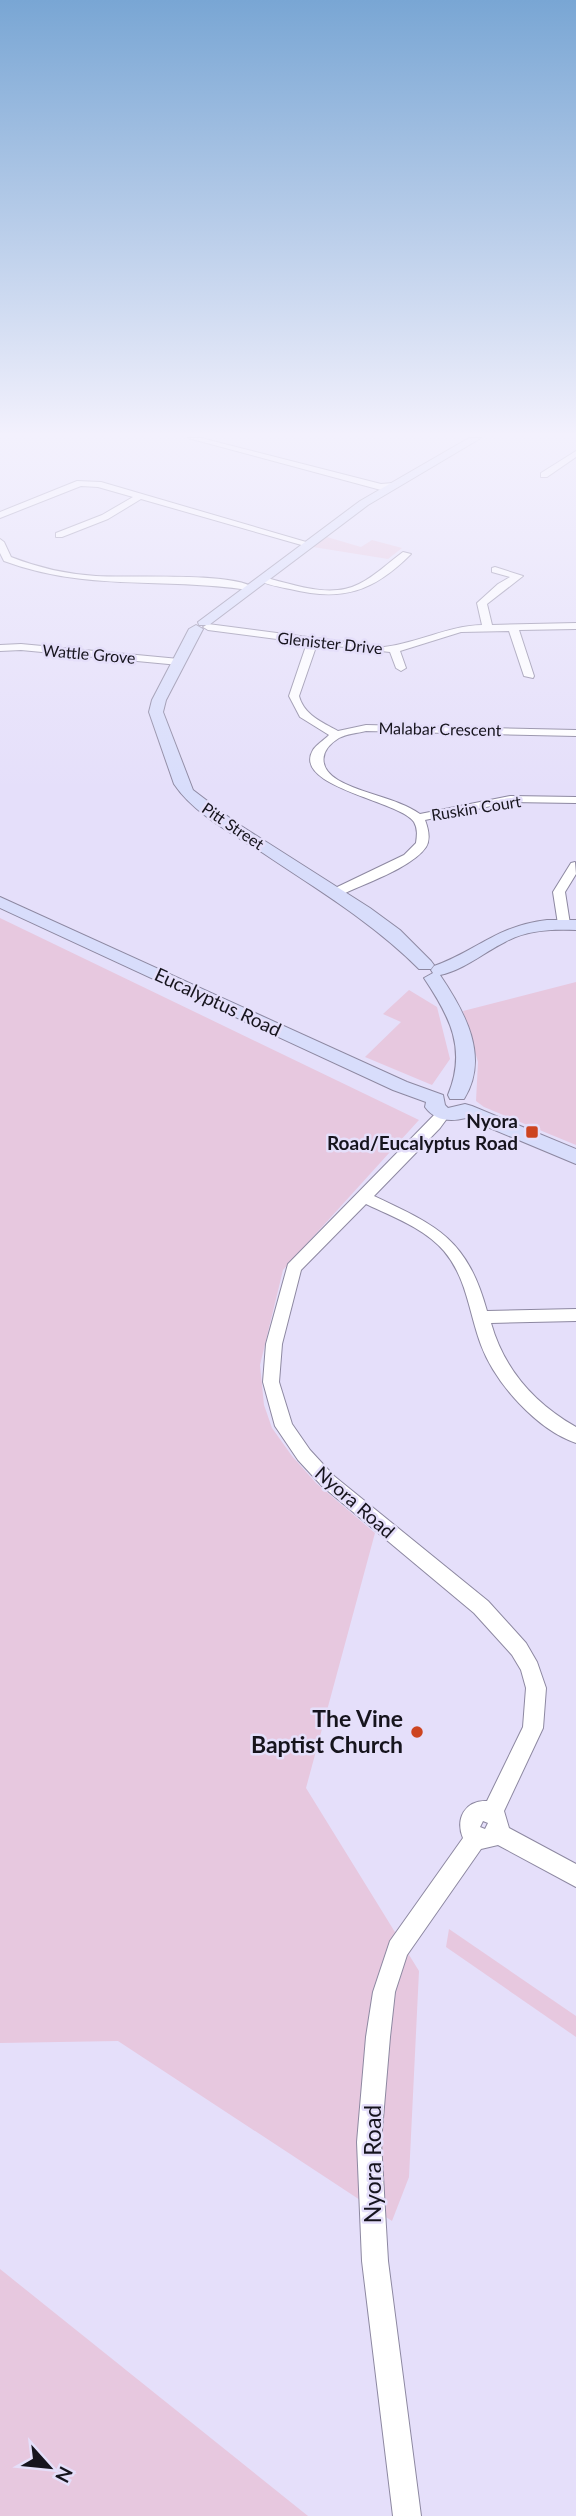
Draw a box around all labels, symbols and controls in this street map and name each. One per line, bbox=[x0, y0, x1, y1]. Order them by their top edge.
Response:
street label: Glenister Drive bbox=[277, 628, 383, 657]
street label: Wattle Grove bbox=[42, 640, 136, 667]
street label: Malabar Crescent bbox=[378, 718, 502, 739]
street label: Ruskin Court bbox=[430, 791, 522, 824]
street label: Pitt Street bbox=[199, 798, 268, 853]
street label: Eucalyptus Road bbox=[151, 962, 285, 1041]
place label: Nyora Road/Eucalyptus Road bbox=[327, 1109, 518, 1154]
marker: Nyora Road/Eucalyptus Road bbox=[524, 1124, 540, 1140]
street label: Nyora Road bbox=[311, 1461, 400, 1542]
place label: The Vine Baptist Church bbox=[251, 1704, 403, 1758]
marker: The Vine Baptist Church bbox=[409, 1724, 425, 1740]
street label: Nyora Road bbox=[358, 2105, 386, 2223]
north arrow bbox=[14, 2432, 84, 2502]
text: N bbox=[51, 2463, 78, 2487]

